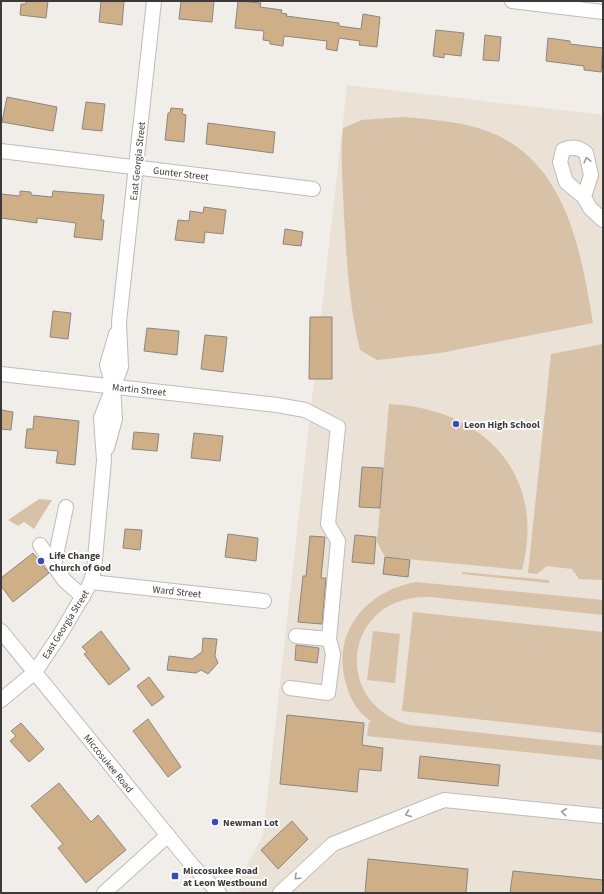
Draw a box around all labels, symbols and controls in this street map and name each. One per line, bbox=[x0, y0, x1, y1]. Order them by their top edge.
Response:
street label: East Georgia Street bbox=[127, 120, 149, 201]
one-way arrow bbox=[584, 157, 592, 163]
street label: Gunter Street bbox=[152, 164, 210, 184]
street label: Martin Street bbox=[111, 380, 167, 400]
place label: Leon High School bbox=[464, 418, 540, 432]
marker: Leon High School bbox=[451, 419, 461, 429]
place label: Life Change Church of God bbox=[49, 549, 111, 575]
marker: Life Change Church of God bbox=[36, 556, 46, 566]
street label: Ward Street bbox=[152, 582, 202, 602]
street label: East Georgia Street bbox=[39, 587, 93, 662]
street label: Miccosukee Road bbox=[80, 731, 136, 796]
one-way arrow bbox=[561, 808, 567, 817]
one-way arrow bbox=[404, 809, 412, 817]
place label: Newman Lot bbox=[223, 816, 278, 830]
marker: Newman Lot bbox=[210, 817, 220, 827]
place label: Miccosukee Road at Leon Westbound bbox=[183, 864, 267, 890]
marker: Miccosukee Road at Leon Westbound bbox=[170, 871, 180, 881]
one-way arrow bbox=[294, 873, 302, 880]

